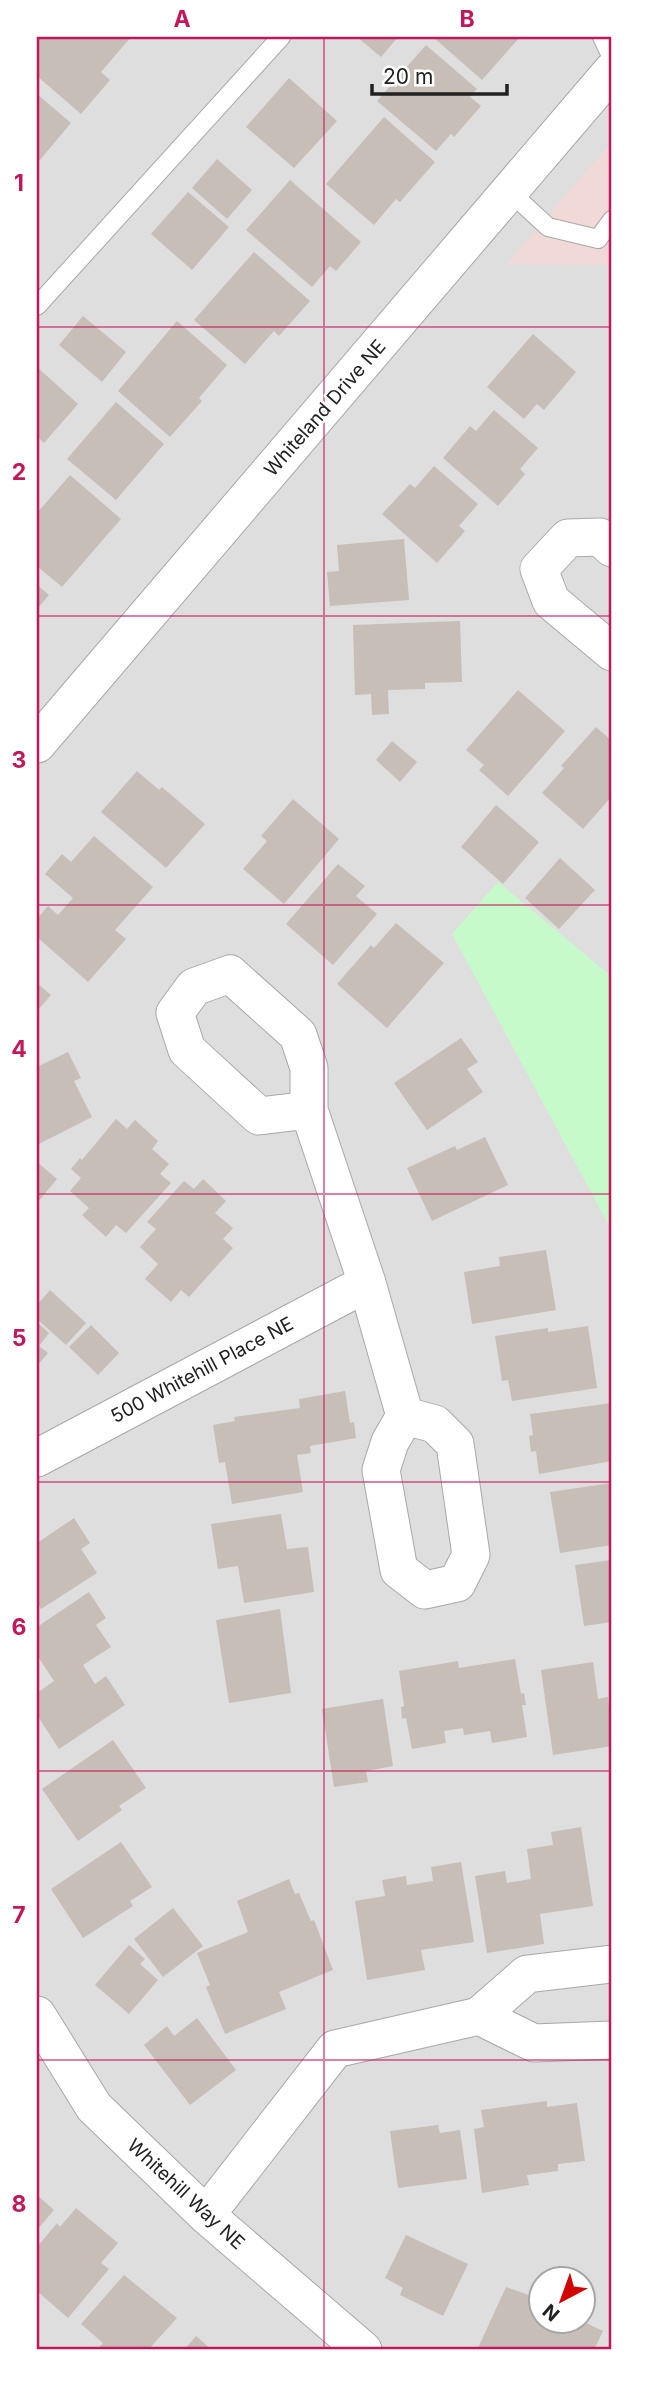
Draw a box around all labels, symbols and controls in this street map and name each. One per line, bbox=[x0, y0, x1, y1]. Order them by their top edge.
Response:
text: A bbox=[173, 5, 191, 33]
text: B bbox=[459, 5, 475, 33]
scale bar bbox=[372, 52, 507, 96]
text: 20 m bbox=[383, 64, 433, 89]
text: 1 bbox=[14, 169, 24, 197]
street label: Whiteland Drive NE bbox=[259, 335, 391, 481]
text: 2 bbox=[12, 458, 26, 486]
text: 3 bbox=[12, 746, 26, 774]
text: 4 bbox=[11, 1035, 27, 1063]
street label: 500 Whitehill Place NE bbox=[107, 1312, 297, 1428]
text: 5 bbox=[12, 1324, 26, 1352]
text: 6 bbox=[12, 1613, 26, 1641]
text: 7 bbox=[12, 1901, 26, 1929]
street label: Whitehill Way NE bbox=[123, 2134, 249, 2254]
text: 8 bbox=[12, 2190, 26, 2218]
north arrow bbox=[526, 2264, 596, 2334]
text: N bbox=[538, 2299, 564, 2326]

